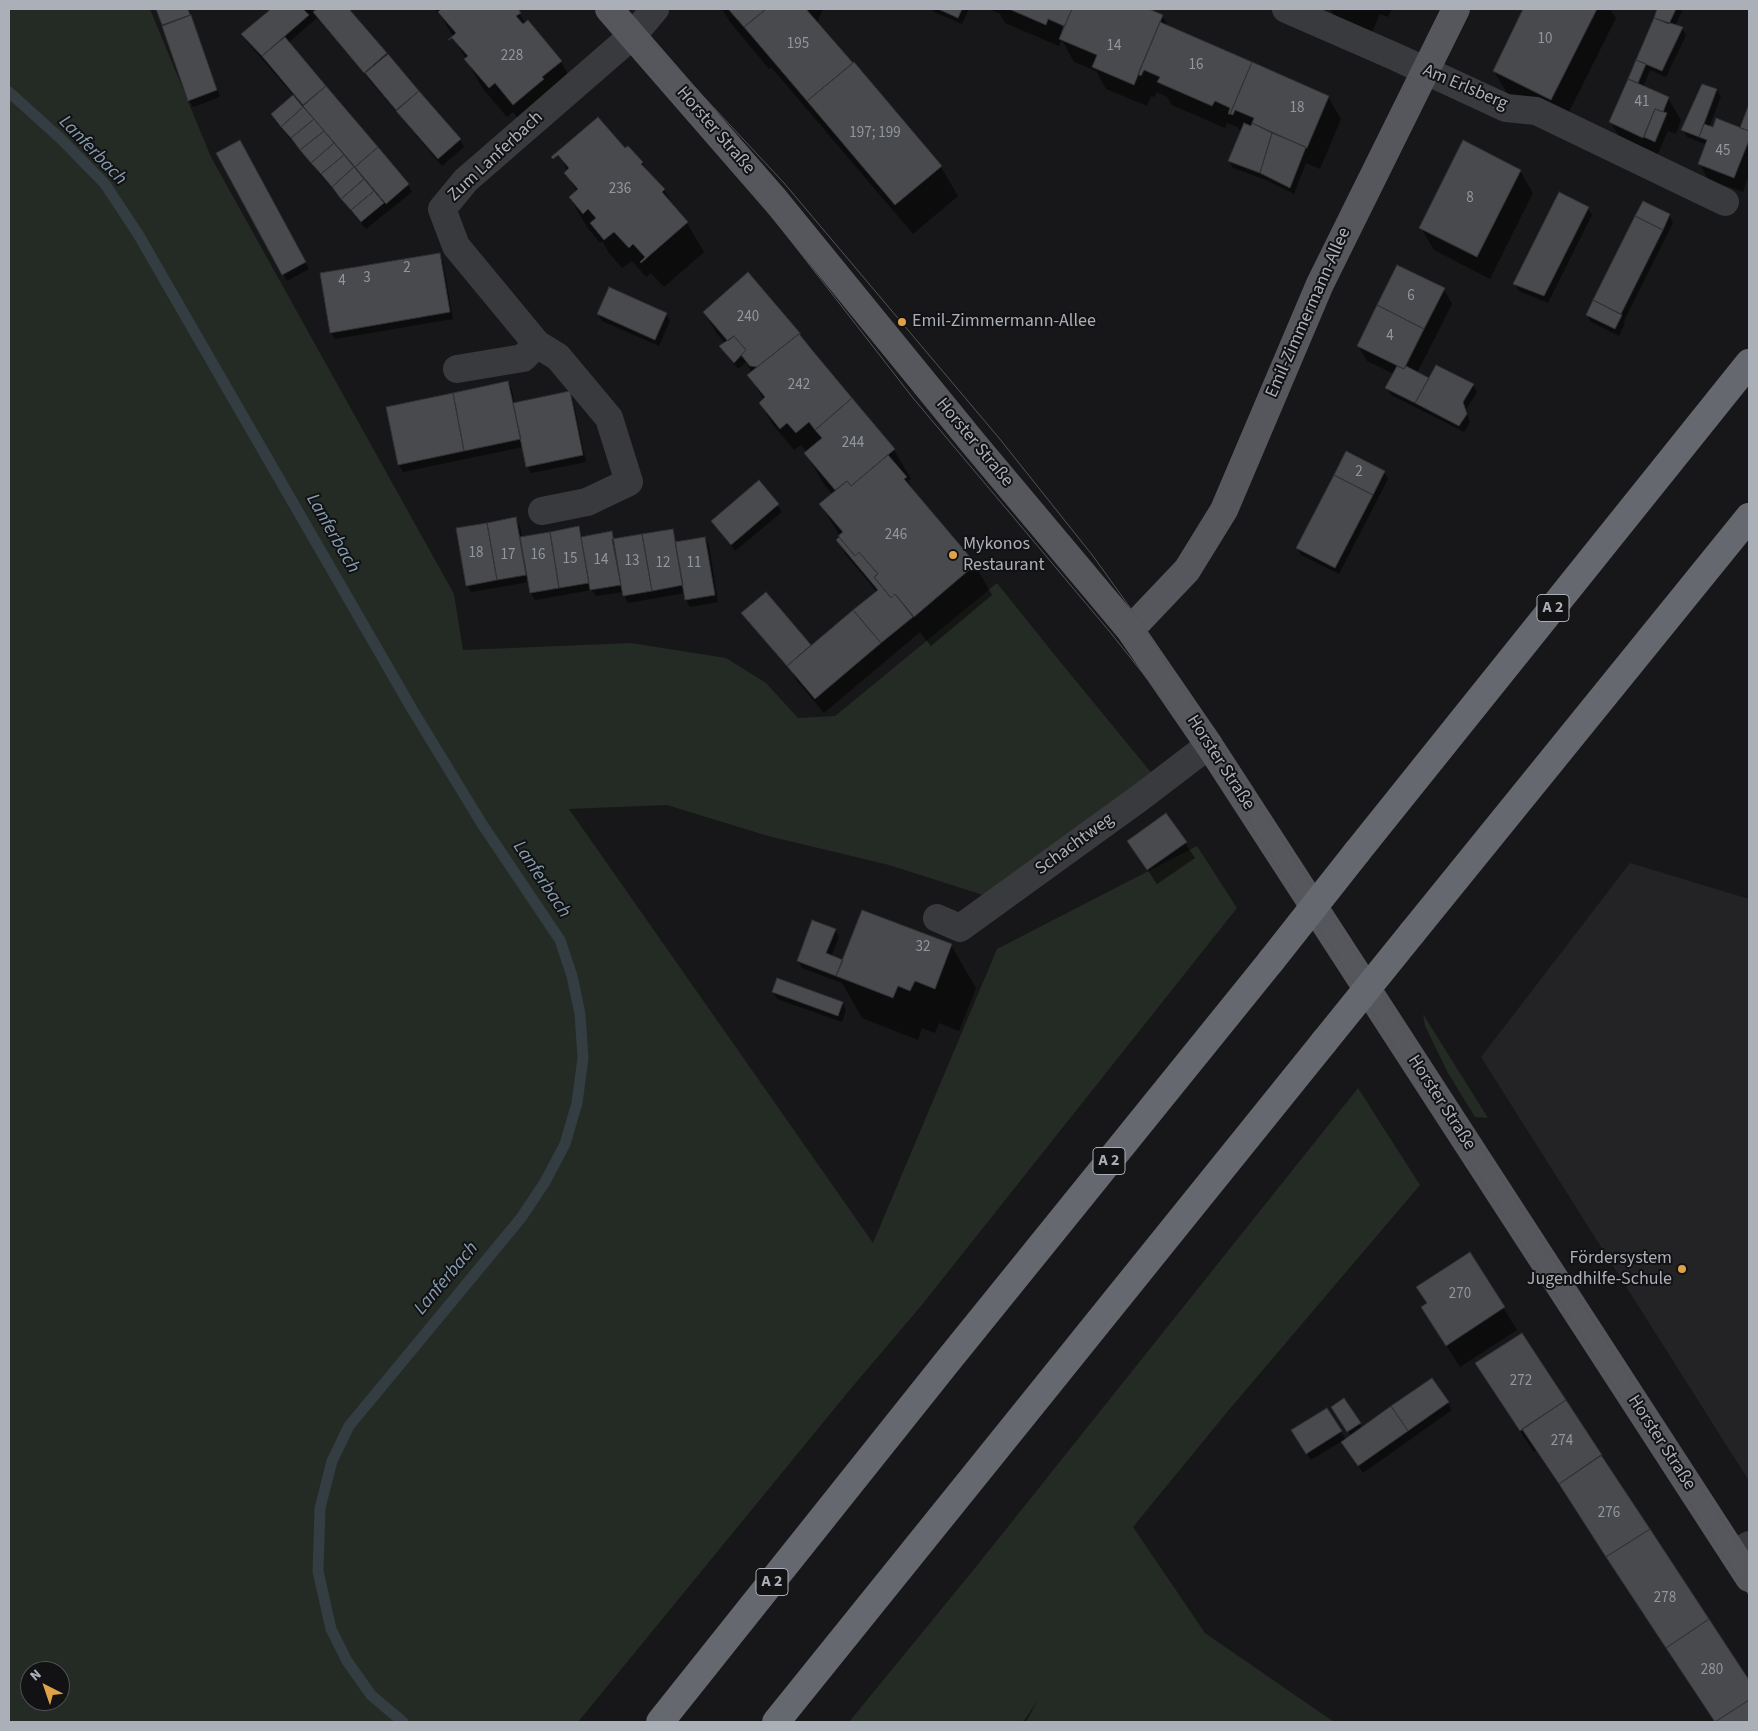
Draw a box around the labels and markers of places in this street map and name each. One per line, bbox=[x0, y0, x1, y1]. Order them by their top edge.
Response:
place label: Emil-Zimmermann-Allee bbox=[912, 311, 1096, 333]
marker: Emil-Zimmermann-Allee bbox=[896, 316, 908, 328]
place label: Mykonos Restaurant bbox=[963, 534, 1045, 576]
marker: Mykonos Restaurant bbox=[947, 549, 959, 561]
place label: Fördersystem Jugendhilfe-Schule bbox=[1527, 1248, 1672, 1290]
marker: Fördersystem Jugendhilfe-Schule bbox=[1676, 1263, 1688, 1275]

